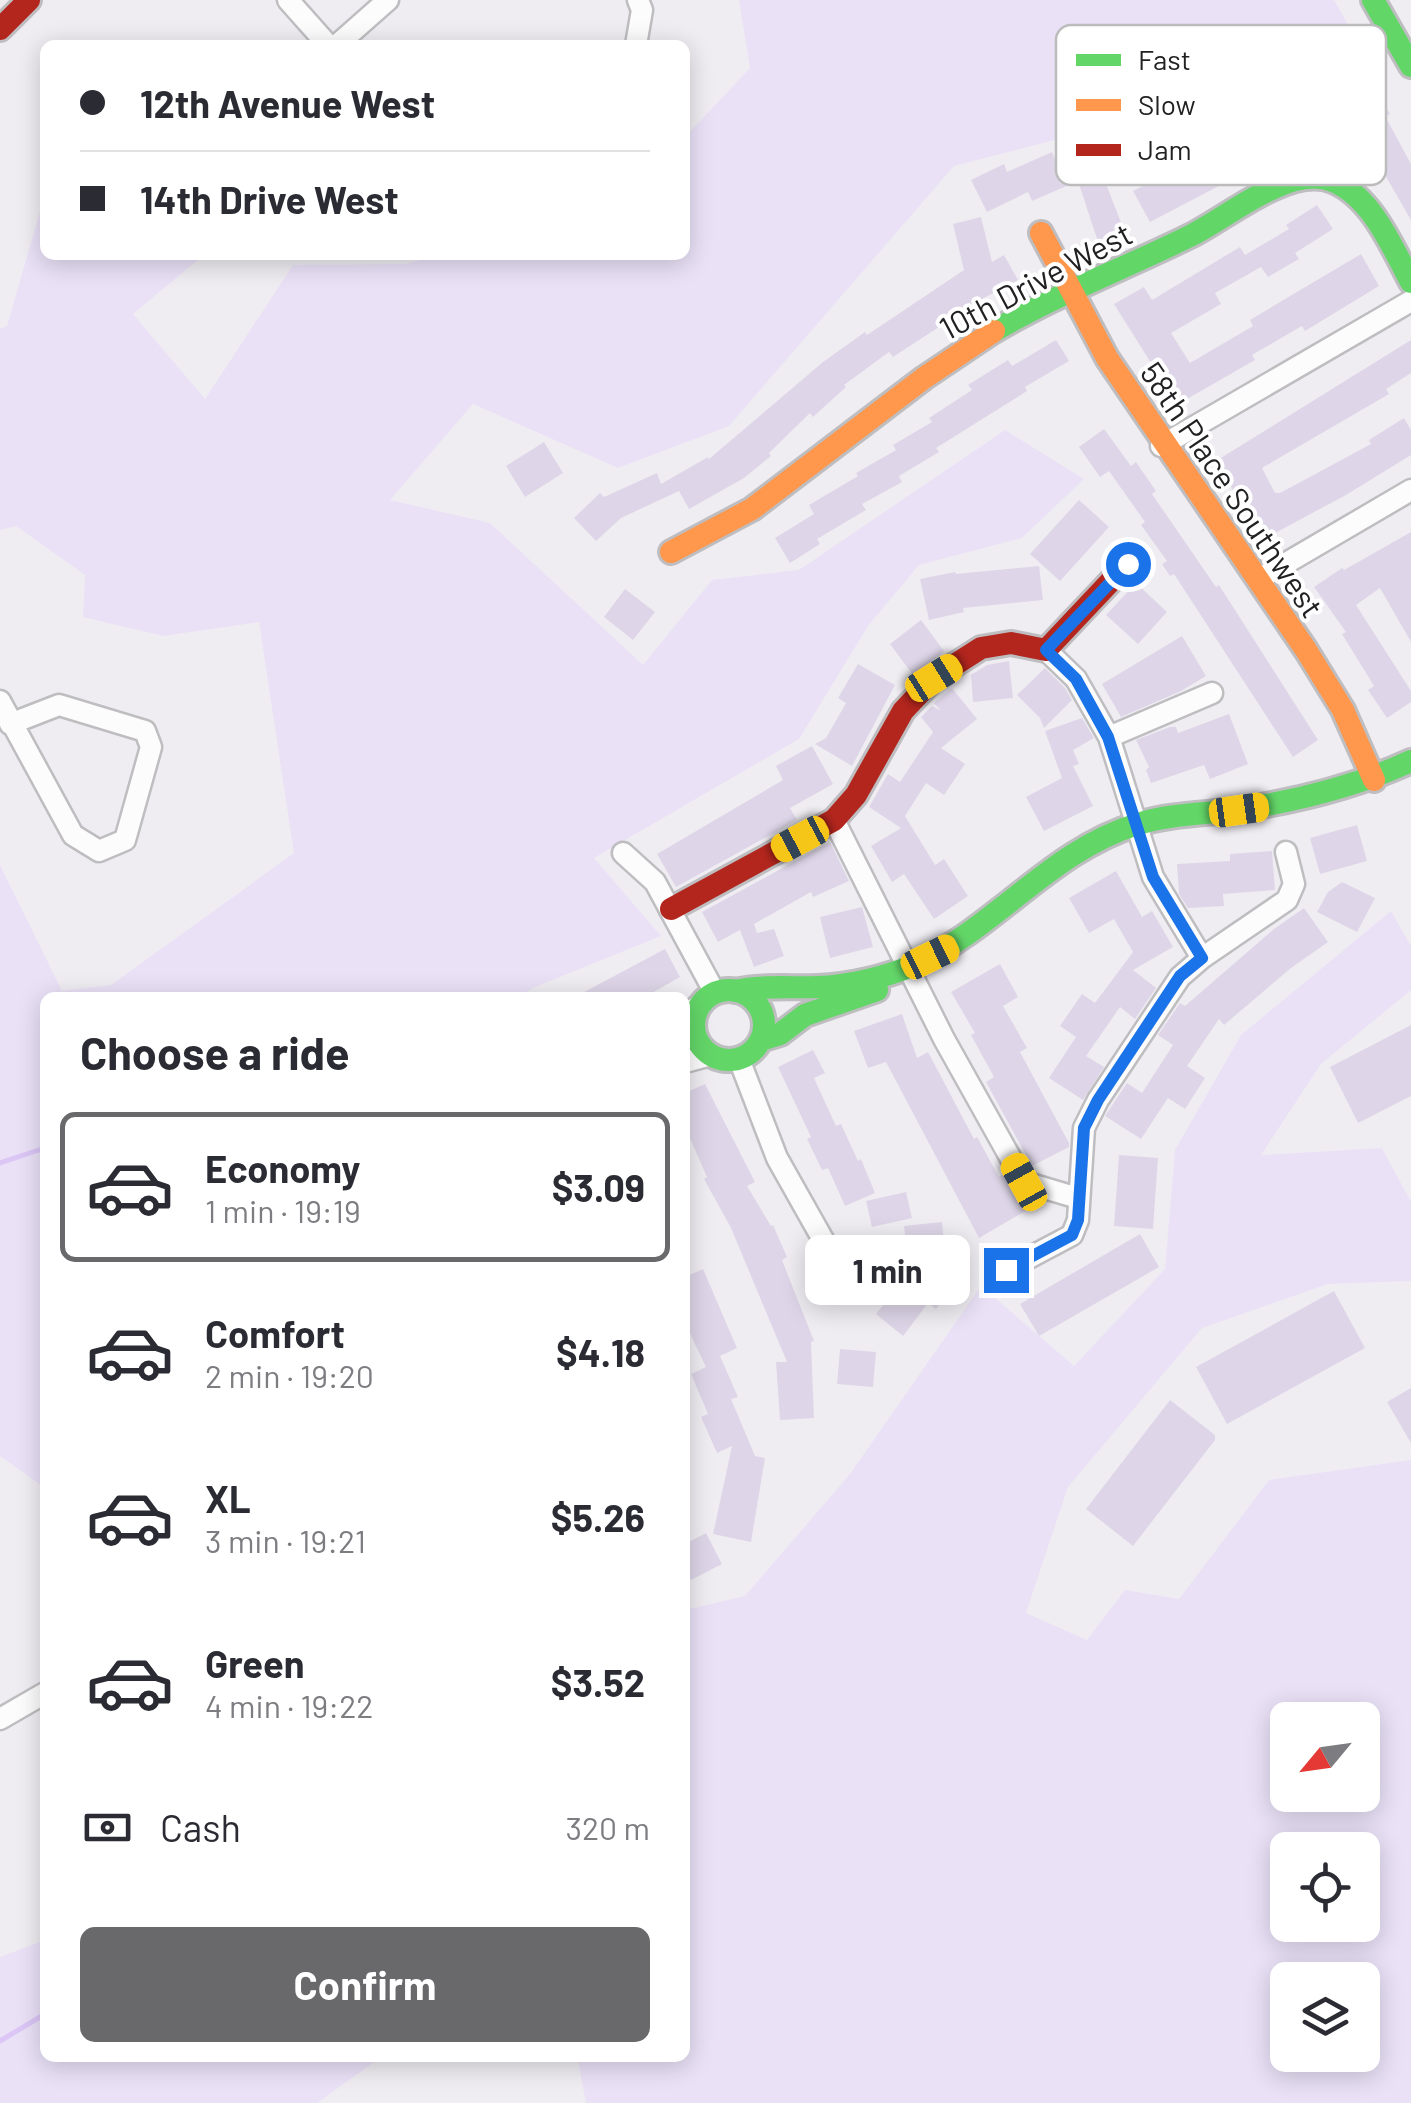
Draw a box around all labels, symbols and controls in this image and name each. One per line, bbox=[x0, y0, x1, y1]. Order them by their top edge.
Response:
legend bbox=[1056, 25, 1386, 185]
text: Fast bbox=[1138, 42, 1191, 76]
text: 12th Avenue West bbox=[140, 80, 435, 126]
text: Slow bbox=[1138, 87, 1196, 121]
text: Jam bbox=[1138, 132, 1192, 166]
text: 14th Drive West bbox=[140, 176, 399, 222]
street label: 10th Drive West bbox=[932, 213, 1138, 347]
street label: 58th Place Southwest bbox=[1134, 354, 1332, 624]
route start bbox=[1106, 542, 1151, 587]
car bbox=[901, 649, 967, 707]
car bbox=[1207, 791, 1271, 829]
car bbox=[766, 812, 834, 866]
car bbox=[896, 930, 964, 984]
text: Choose a ride bbox=[80, 1025, 350, 1079]
icon: car bbox=[85, 1142, 175, 1232]
text: Economy bbox=[205, 1145, 360, 1191]
car bbox=[996, 1148, 1052, 1216]
text: $3.09 bbox=[552, 1164, 645, 1210]
text: 1 min · 19:19 bbox=[205, 1191, 361, 1229]
callout: 1 min bbox=[806, 1235, 971, 1305]
route end bbox=[984, 1248, 1029, 1293]
text: 1 min bbox=[852, 1251, 923, 1289]
icon: car bbox=[85, 1307, 175, 1397]
text: Comfort bbox=[205, 1310, 345, 1356]
text: $4.18 bbox=[556, 1329, 645, 1375]
text: 2 min · 19:20 bbox=[205, 1356, 374, 1394]
icon: car bbox=[85, 1472, 175, 1562]
text: XL bbox=[205, 1475, 251, 1521]
text: $5.26 bbox=[551, 1494, 645, 1540]
text: 3 min · 19:21 bbox=[205, 1521, 366, 1559]
icon: car bbox=[85, 1637, 175, 1727]
text: Green bbox=[205, 1640, 305, 1686]
text: $3.52 bbox=[551, 1659, 645, 1705]
text: 4 min · 19:22 bbox=[205, 1686, 373, 1724]
north arrow bbox=[1270, 1702, 1380, 1812]
map controls bbox=[1270, 1702, 1380, 2072]
icon: cash bbox=[80, 1800, 135, 1855]
text: Cash bbox=[160, 1804, 241, 1850]
text: 320 m bbox=[565, 1808, 650, 1846]
button: locate bbox=[1270, 1832, 1380, 1942]
button: Confirm bbox=[80, 1927, 650, 2042]
button: layers bbox=[1270, 1962, 1380, 2072]

